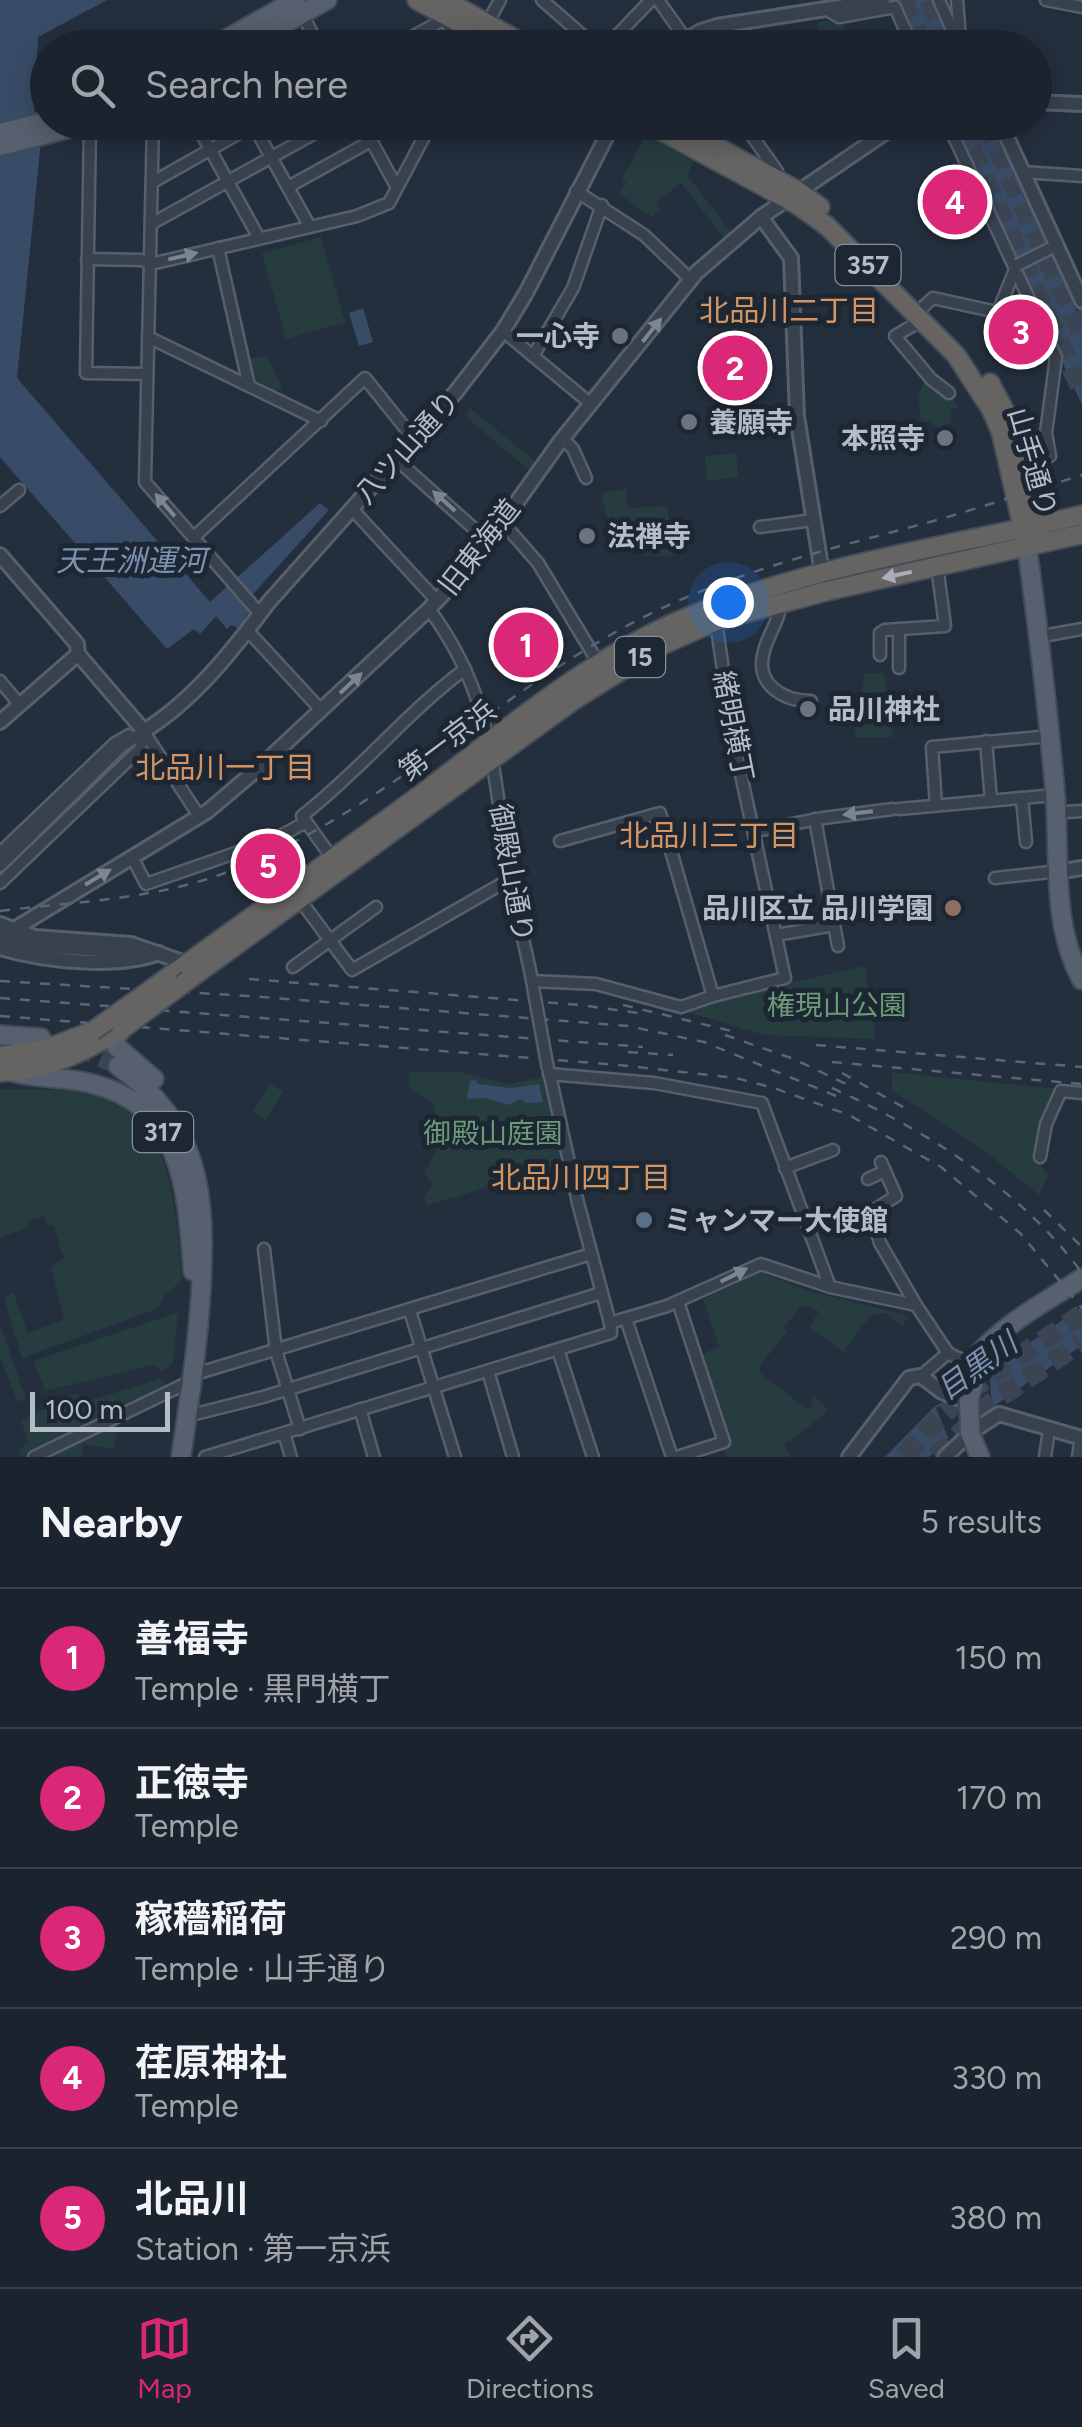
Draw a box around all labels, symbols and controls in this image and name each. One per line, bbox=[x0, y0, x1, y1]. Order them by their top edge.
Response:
search box bbox=[30, 30, 1052, 140]
icon: search bbox=[65, 58, 120, 113]
text: Search here bbox=[145, 62, 348, 108]
pin: 4 bbox=[922, 164, 988, 240]
road number: 357 bbox=[836, 245, 900, 285]
one-way arrow bbox=[168, 248, 199, 263]
district label: 北品川二丁目 bbox=[699, 292, 879, 329]
pin: 3 bbox=[988, 294, 1054, 370]
one-way arrow bbox=[641, 317, 662, 342]
place label: 一心寺 bbox=[516, 319, 600, 353]
marker: 一心寺 bbox=[609, 325, 631, 347]
pin: 2 bbox=[702, 330, 768, 406]
street label: 八ツ山通り bbox=[348, 384, 466, 510]
street label: 山手通り bbox=[1001, 403, 1065, 521]
place label: 養願寺 bbox=[709, 405, 793, 439]
marker: 養願寺 bbox=[678, 411, 700, 433]
place label: 本照寺 bbox=[841, 421, 925, 455]
marker: 本照寺 bbox=[934, 427, 956, 449]
one-way arrow bbox=[432, 490, 456, 513]
street label: 旧東海道 bbox=[431, 492, 527, 602]
one-way arrow bbox=[154, 493, 176, 518]
place label: 法禅寺 bbox=[607, 519, 691, 553]
marker: 法禅寺 bbox=[576, 525, 598, 547]
water label: 天王洲運河 bbox=[56, 542, 211, 579]
one-way arrow bbox=[881, 567, 912, 583]
your location bbox=[703, 577, 754, 628]
pin: 1 bbox=[494, 608, 558, 682]
road number: 15 bbox=[615, 637, 665, 677]
street label: 緒明横丁 bbox=[707, 668, 761, 784]
one-way arrow bbox=[339, 672, 363, 695]
place label: 品川神社 bbox=[828, 692, 940, 726]
street label: 第一京浜 bbox=[392, 693, 502, 787]
marker: 品川神社 bbox=[797, 698, 819, 720]
district label: 北品川一丁目 bbox=[135, 749, 315, 786]
street label: 御殿山通り bbox=[483, 801, 541, 945]
one-way arrow bbox=[842, 805, 873, 821]
district label: 北品川三丁目 bbox=[619, 817, 799, 854]
pin: 5 bbox=[236, 828, 300, 904]
one-way arrow bbox=[84, 869, 112, 886]
place label: 品川区立 品川学園 bbox=[702, 891, 933, 925]
marker: 品川区立 品川学園 bbox=[942, 897, 964, 919]
park label: 権現山公園 bbox=[767, 988, 907, 1022]
road number: 317 bbox=[133, 1112, 193, 1152]
park label: 御殿山庭園 bbox=[423, 1116, 563, 1150]
district label: 北品川四丁目 bbox=[491, 1159, 671, 1196]
place label: ミャンマー大使館 bbox=[664, 1203, 888, 1237]
marker: ミャンマー大使館 bbox=[633, 1209, 655, 1231]
one-way arrow bbox=[719, 1267, 748, 1284]
water label: 目黒川 bbox=[930, 1323, 1027, 1407]
scale bar bbox=[30, 1387, 170, 1432]
text: 100 m bbox=[45, 1392, 123, 1426]
text: Nearby bbox=[40, 1497, 182, 1548]
text: 5 results bbox=[921, 1503, 1042, 1541]
text: 善福寺 bbox=[135, 1616, 249, 1662]
text: 1 bbox=[66, 1639, 79, 1677]
text: 150 m bbox=[955, 1639, 1042, 1677]
text: Temple · 黒門横丁 bbox=[135, 1670, 391, 1708]
text: 正徳寺 bbox=[135, 1760, 249, 1806]
text: 2 bbox=[63, 1779, 82, 1817]
text: 170 m bbox=[956, 1779, 1042, 1817]
text: Temple bbox=[135, 1807, 239, 1845]
text: 稼穡稲荷 bbox=[135, 1896, 287, 1942]
text: 3 bbox=[64, 1919, 81, 1957]
text: 290 m bbox=[950, 1919, 1042, 1957]
text: Temple · 山手通り bbox=[135, 1950, 391, 1988]
text: 荏原神社 bbox=[135, 2040, 287, 2086]
text: 4 bbox=[62, 2059, 83, 2097]
text: 330 m bbox=[952, 2059, 1042, 2097]
text: Temple bbox=[135, 2087, 239, 2125]
text: 北品川 bbox=[135, 2176, 249, 2222]
text: 5 bbox=[63, 2199, 82, 2237]
text: 380 m bbox=[949, 2199, 1042, 2237]
text: Station · 第一京浜 bbox=[135, 2230, 391, 2268]
tab: Map bbox=[137, 2311, 192, 2405]
tab: Directions bbox=[466, 2311, 594, 2405]
tab: Saved bbox=[868, 2311, 945, 2405]

